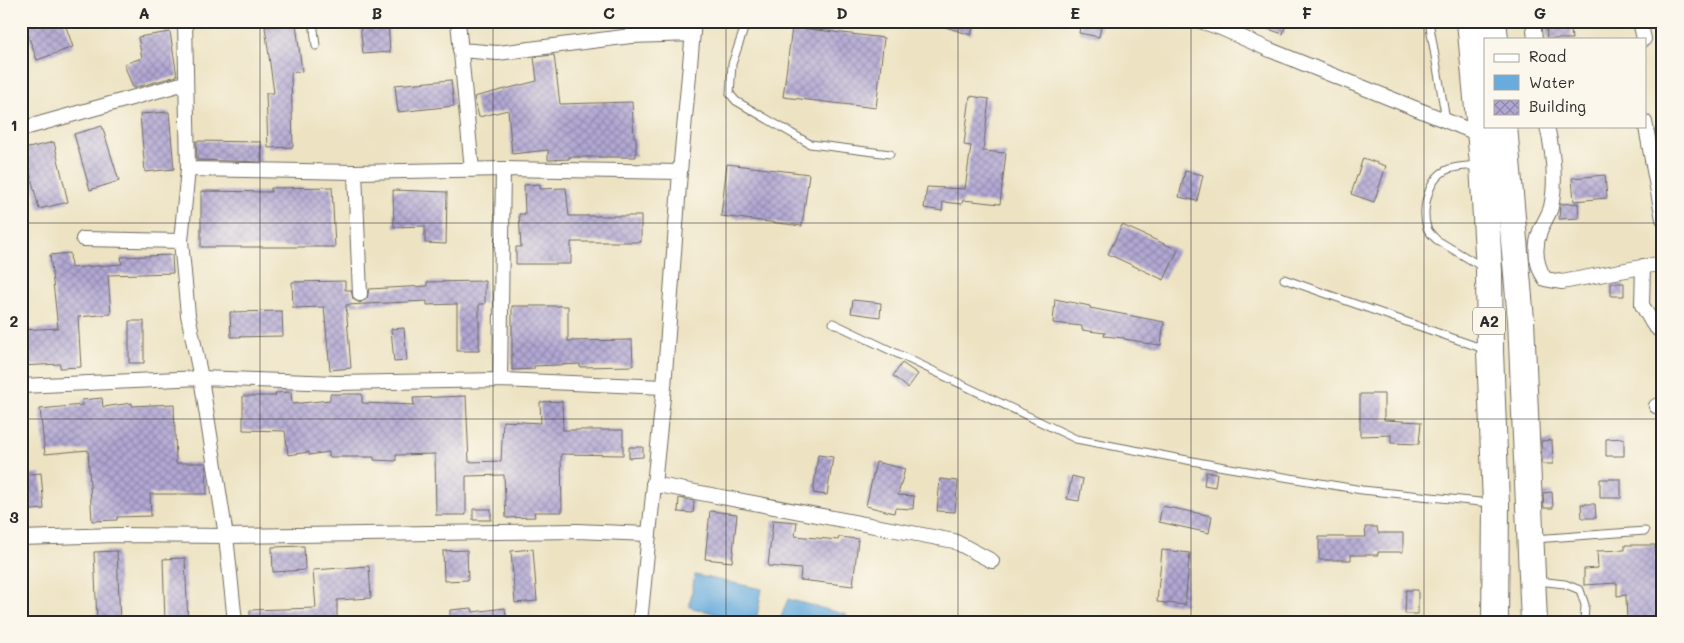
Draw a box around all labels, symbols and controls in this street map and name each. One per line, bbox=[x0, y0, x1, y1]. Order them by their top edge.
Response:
text: A bbox=[138, 2, 150, 23]
text: B bbox=[372, 2, 382, 23]
text: C bbox=[603, 2, 615, 23]
text: D bbox=[836, 2, 848, 23]
text: E bbox=[1070, 2, 1080, 23]
text: F bbox=[1302, 2, 1312, 23]
text: G bbox=[1534, 2, 1546, 23]
legend bbox=[1484, 38, 1646, 128]
text: Road bbox=[1529, 46, 1566, 66]
text: Water bbox=[1529, 72, 1575, 92]
text: Building bbox=[1529, 96, 1586, 116]
text: 1 bbox=[10, 114, 18, 135]
road number: A2 bbox=[1473, 308, 1505, 334]
text: 2 bbox=[10, 310, 19, 331]
text: 3 bbox=[9, 506, 19, 527]

